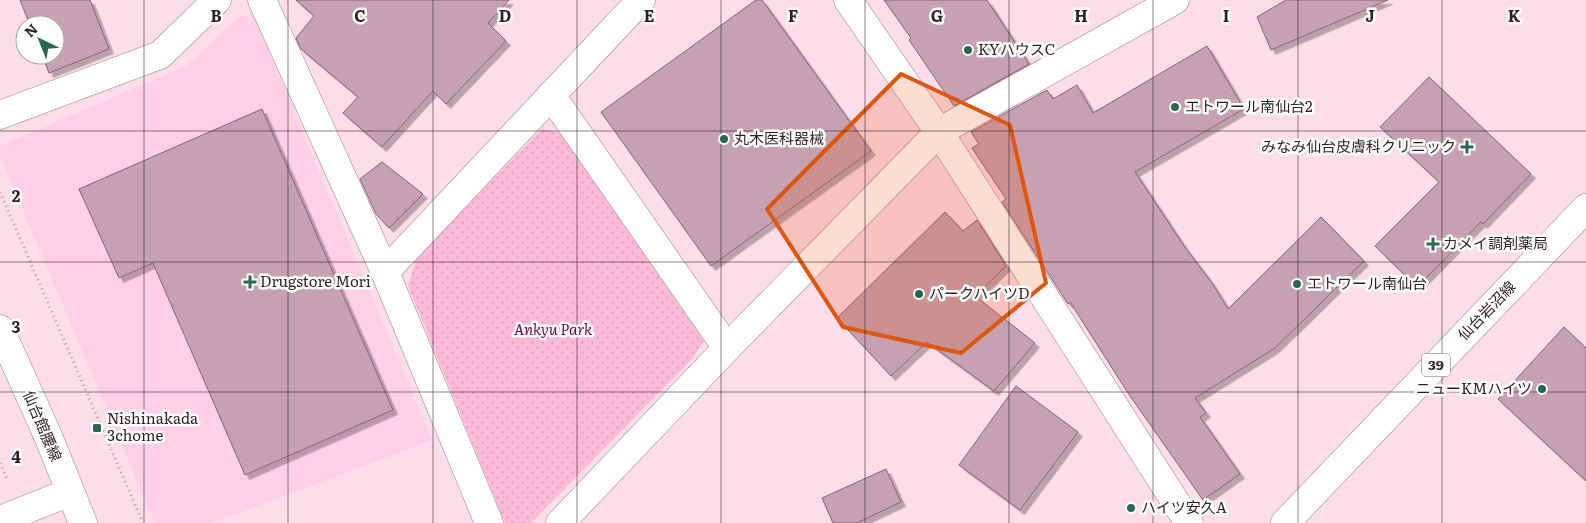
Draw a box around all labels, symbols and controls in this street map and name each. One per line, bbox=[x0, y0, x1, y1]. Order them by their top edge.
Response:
text: B bbox=[210, 3, 222, 27]
text: C bbox=[354, 3, 366, 27]
text: D bbox=[499, 3, 511, 27]
text: E bbox=[644, 3, 655, 27]
text: F bbox=[788, 3, 798, 27]
text: G bbox=[931, 3, 943, 27]
text: H bbox=[1074, 3, 1088, 27]
text: I bbox=[1223, 3, 1229, 27]
text: J bbox=[1365, 3, 1375, 27]
text: K bbox=[1508, 3, 1521, 27]
north arrow bbox=[15, 15, 65, 65]
text: N bbox=[19, 18, 42, 41]
place label: KYハウスC bbox=[978, 37, 1055, 60]
marker: KYハウスC bbox=[962, 44, 974, 56]
place label: エトワール南仙台2 bbox=[1185, 94, 1313, 117]
marker: エトワール南仙台2 bbox=[1169, 101, 1181, 113]
place label: 丸木医科器械 bbox=[734, 126, 824, 149]
marker: 丸木医科器械 bbox=[718, 133, 730, 145]
place label: みなみ仙台皮膚科クリニック bbox=[1261, 134, 1456, 157]
marker: みなみ仙台皮膚科クリニック bbox=[1460, 140, 1474, 154]
text: 2 bbox=[12, 183, 21, 207]
place label: カメイ調剤薬局 bbox=[1443, 231, 1548, 254]
marker: カメイ調剤薬局 bbox=[1427, 238, 1439, 250]
place label: Drugstore Mori bbox=[260, 269, 371, 292]
place label: エトワール南仙台 bbox=[1307, 271, 1427, 294]
street label: 仙台岩沼線 bbox=[1452, 275, 1520, 345]
marker: Drugstore Mori bbox=[244, 276, 256, 288]
marker: エトワール南仙台 bbox=[1291, 278, 1303, 290]
place label: パークハイツD bbox=[929, 281, 1029, 304]
marker: パークハイツD bbox=[913, 288, 925, 300]
text: 3 bbox=[12, 314, 21, 338]
park label: Ankyu Park bbox=[514, 317, 593, 340]
road number: 39 bbox=[1422, 354, 1450, 376]
place label: ニューKMハイツ bbox=[1416, 376, 1532, 399]
marker: ニューKMハイツ bbox=[1536, 383, 1548, 395]
street label: 仙台館腰線 bbox=[18, 386, 69, 464]
place label: Nishinakada 3chome bbox=[107, 406, 199, 446]
marker: Nishinakada 3chome bbox=[91, 422, 103, 434]
text: 4 bbox=[11, 444, 21, 468]
place label: ハイツ安久A bbox=[1141, 495, 1227, 518]
marker: ハイツ安久A bbox=[1125, 502, 1137, 514]

